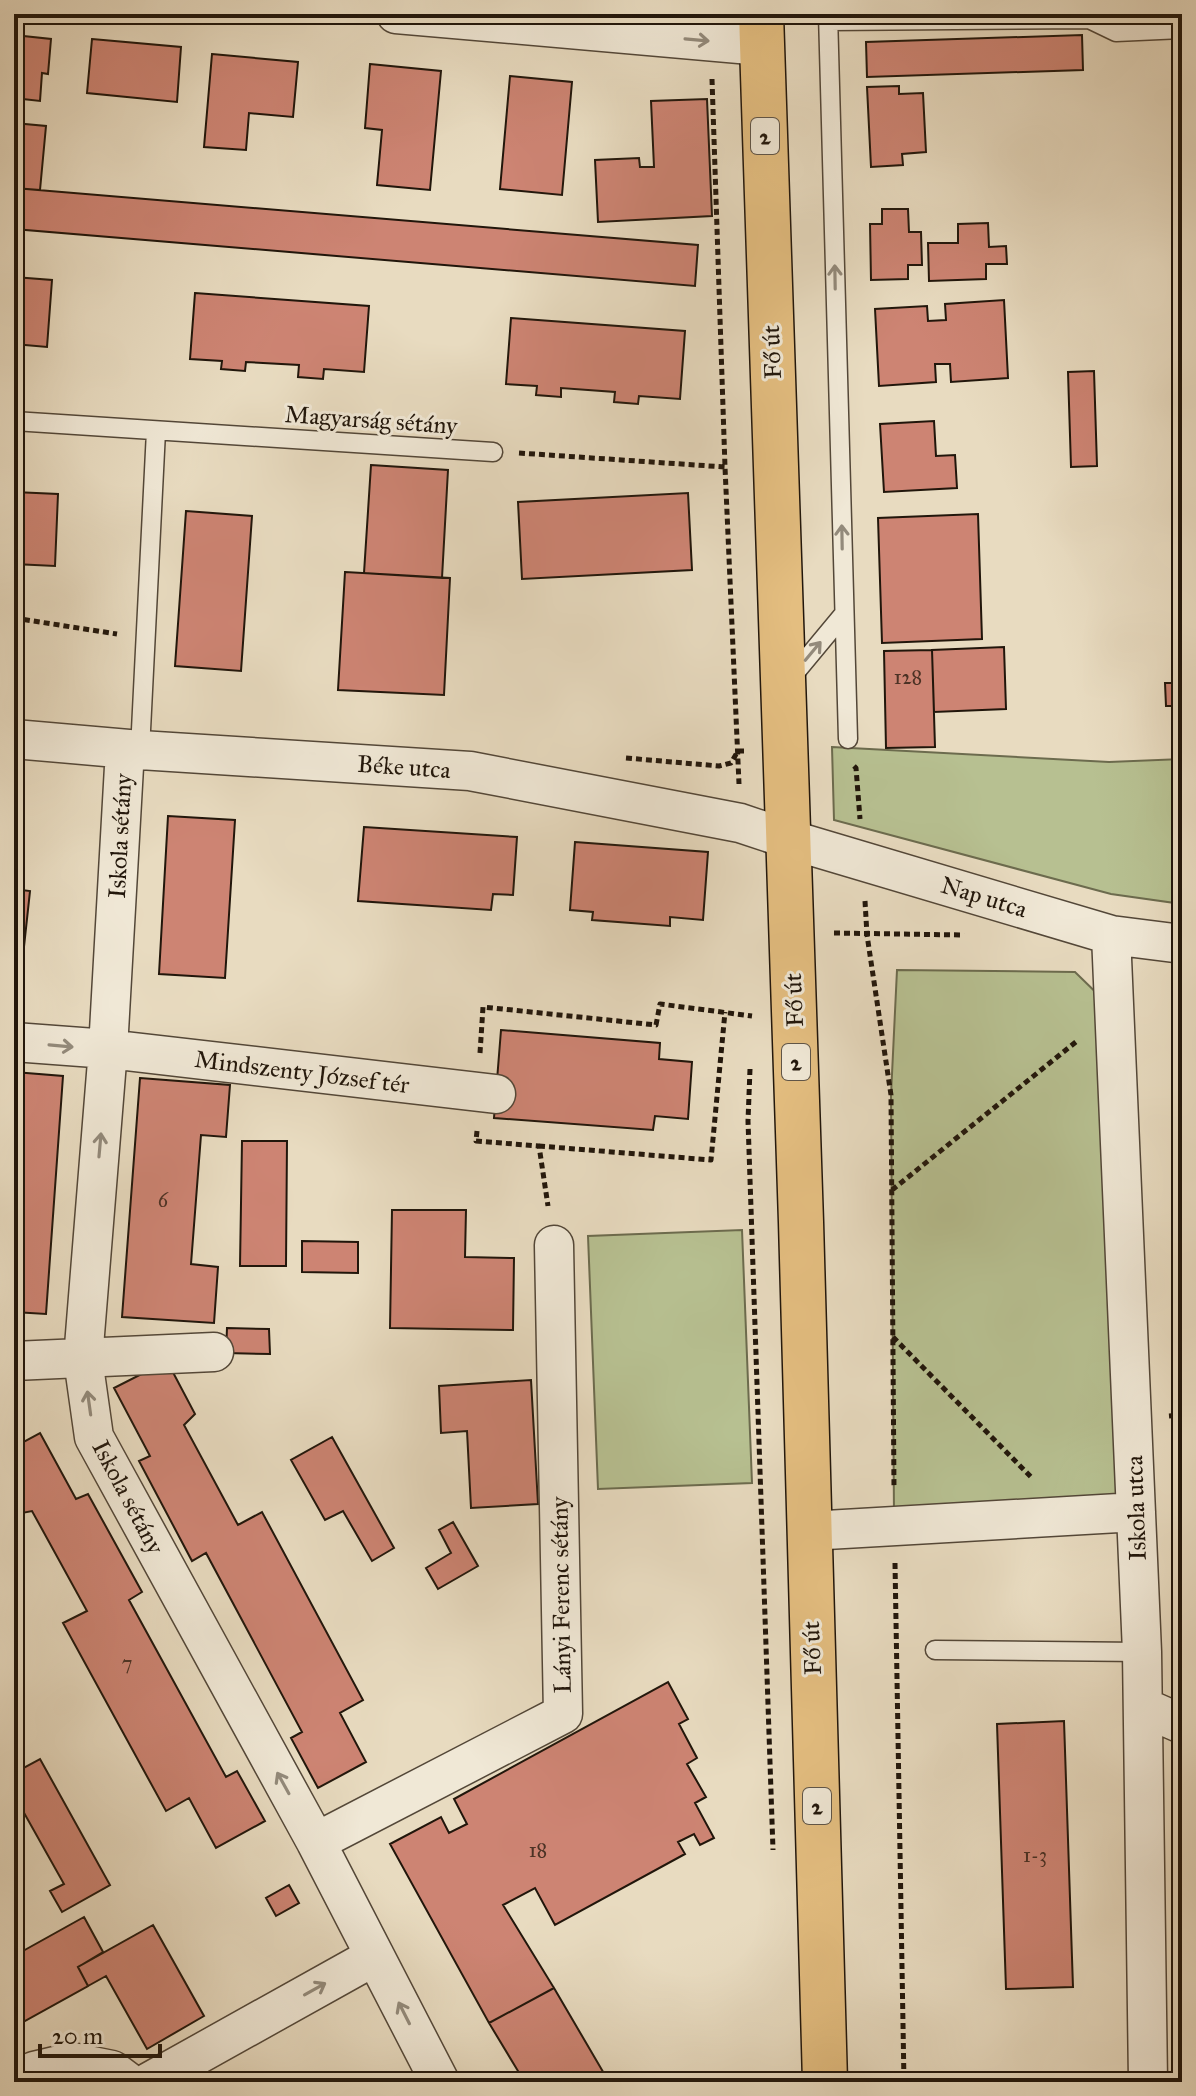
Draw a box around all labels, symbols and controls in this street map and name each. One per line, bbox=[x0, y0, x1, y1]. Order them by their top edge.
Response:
one-way arrow bbox=[683, 33, 709, 48]
road number: 2 bbox=[751, 118, 779, 154]
one-way arrow bbox=[827, 264, 843, 291]
street label: Fő út bbox=[756, 324, 788, 379]
street label: Magyarság sétány bbox=[284, 399, 459, 441]
one-way arrow bbox=[834, 524, 849, 551]
one-way arrow bbox=[804, 641, 822, 662]
house number: 128 bbox=[894, 665, 922, 689]
street label: Béke utca bbox=[356, 749, 453, 785]
street label: Iskola sétány bbox=[102, 772, 138, 899]
street label: Nap utca bbox=[937, 870, 1032, 925]
street label: Fő út bbox=[778, 972, 810, 1027]
one-way arrow bbox=[47, 1038, 74, 1053]
street label: Mindszenty József tér bbox=[193, 1044, 411, 1100]
road number: 2 bbox=[782, 1044, 810, 1080]
one-way arrow bbox=[93, 1132, 108, 1159]
house number: 6 bbox=[158, 1188, 169, 1212]
one-way arrow bbox=[81, 1391, 96, 1417]
street label: Iskola sétány bbox=[85, 1435, 171, 1560]
street label: Iskola utca bbox=[1119, 1454, 1153, 1561]
street label: Lányi Ferenc sétány bbox=[544, 1496, 578, 1694]
street label: Fő út bbox=[796, 1620, 828, 1675]
house number: 7 bbox=[122, 1651, 132, 1675]
one-way arrow bbox=[275, 1771, 290, 1795]
road number: 2 bbox=[803, 1788, 831, 1824]
house number: 18 bbox=[529, 1838, 547, 1862]
house number: 1-3 bbox=[1023, 1843, 1047, 1867]
one-way arrow bbox=[302, 1981, 326, 1997]
one-way arrow bbox=[396, 2001, 412, 2025]
scale bar bbox=[40, 2008, 160, 2058]
text: 20 m bbox=[52, 2021, 103, 2051]

